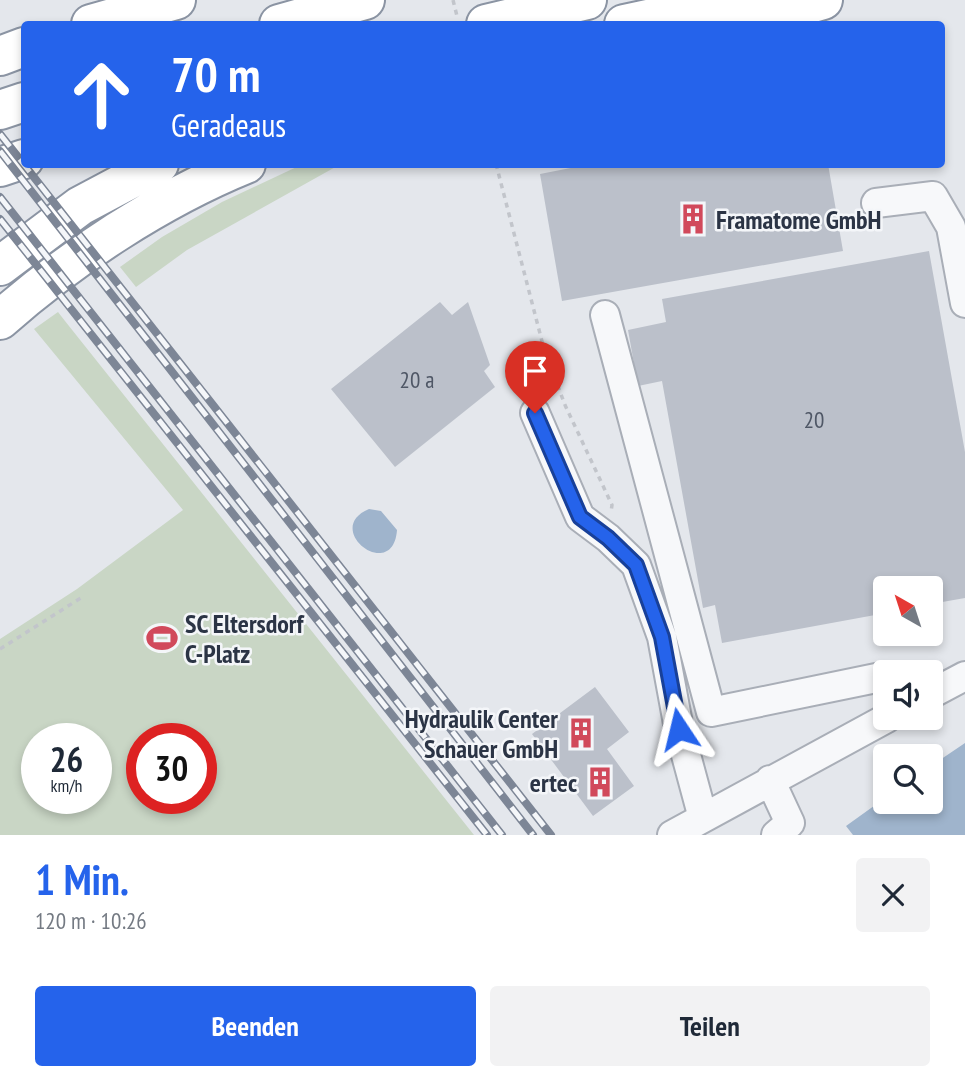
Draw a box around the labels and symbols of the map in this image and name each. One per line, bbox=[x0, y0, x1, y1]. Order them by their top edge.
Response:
building icon: Framatome GmbH bbox=[676, 202, 710, 236]
place label: Framatome GmbH bbox=[716, 203, 881, 236]
pin bbox=[505, 341, 565, 413]
house number: 20 a bbox=[400, 365, 434, 394]
house number: 20 bbox=[804, 405, 824, 434]
north arrow bbox=[873, 576, 943, 646]
place label: SC Eltersdorf C-Platz bbox=[185, 607, 305, 670]
sports icon: SC Eltersdorf C-Platz bbox=[145, 621, 179, 655]
position arrow bbox=[642, 692, 716, 766]
place label: Hydraulik Center Schauer GmbH bbox=[405, 702, 558, 765]
building icon: Hydraulik Center Schauer GmbH bbox=[564, 716, 598, 750]
speed limit sign: 30 bbox=[126, 723, 217, 814]
building icon: ertec bbox=[583, 765, 617, 799]
place label: ertec bbox=[530, 766, 577, 799]

